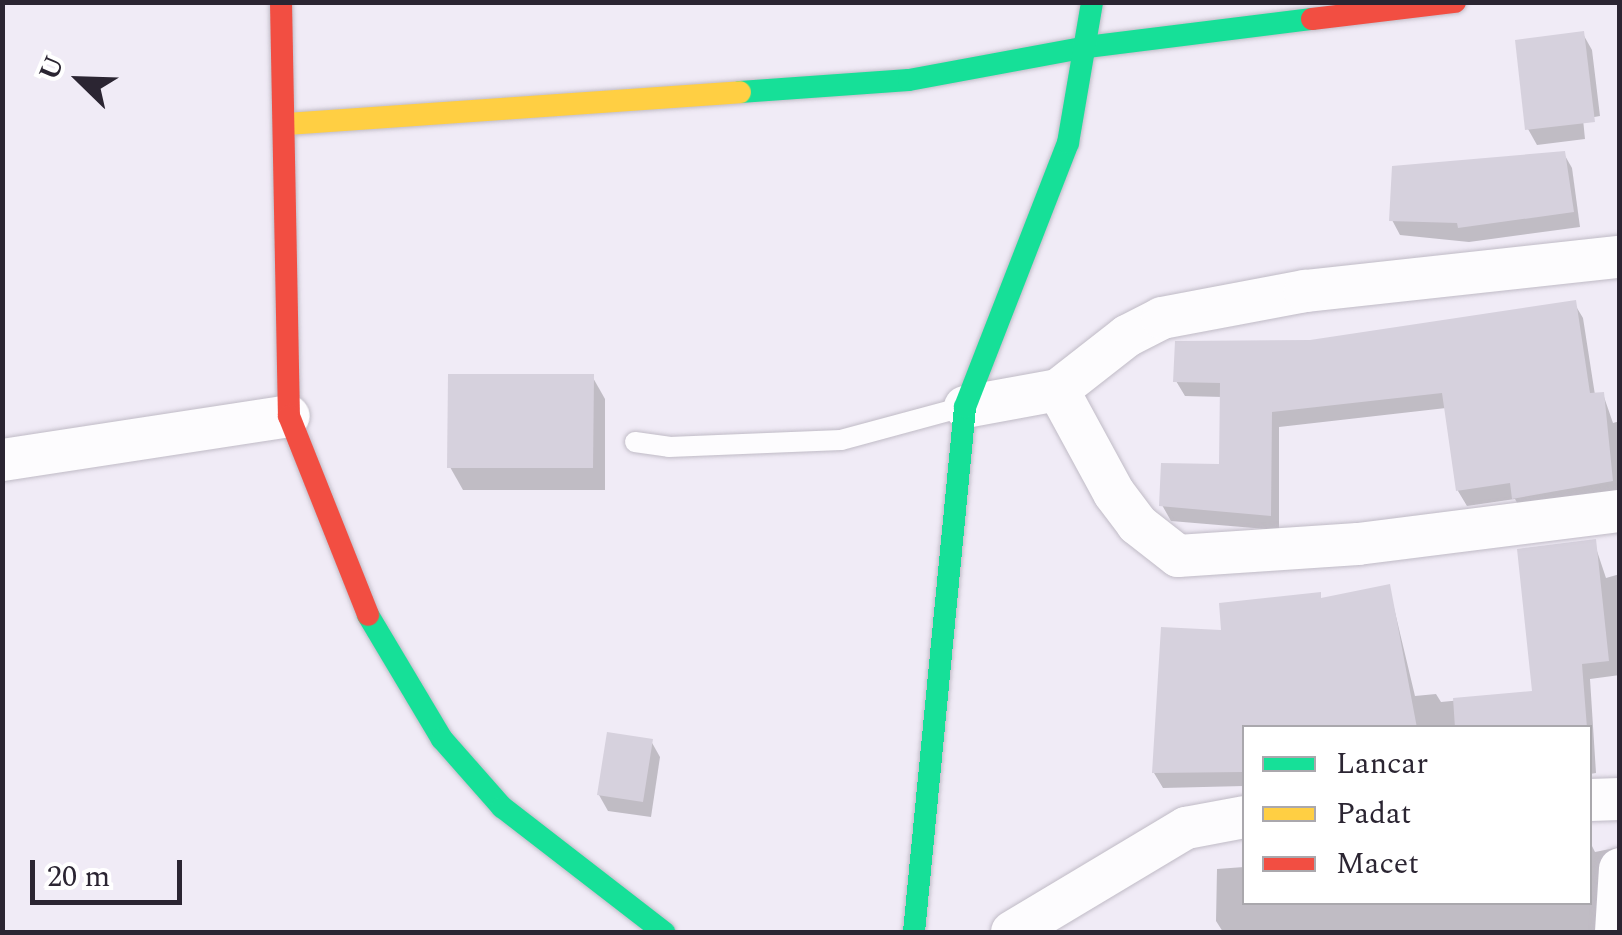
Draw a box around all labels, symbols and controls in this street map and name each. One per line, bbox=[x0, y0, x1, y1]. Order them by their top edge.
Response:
north arrow bbox=[30, 30, 130, 130]
text: U bbox=[28, 49, 76, 87]
legend bbox=[1242, 725, 1592, 905]
text: Lancar bbox=[1336, 741, 1428, 787]
text: Padat bbox=[1336, 791, 1411, 837]
scale bar bbox=[35, 840, 188, 902]
text: Macet bbox=[1336, 841, 1419, 887]
text: 20 m bbox=[47, 854, 110, 900]

